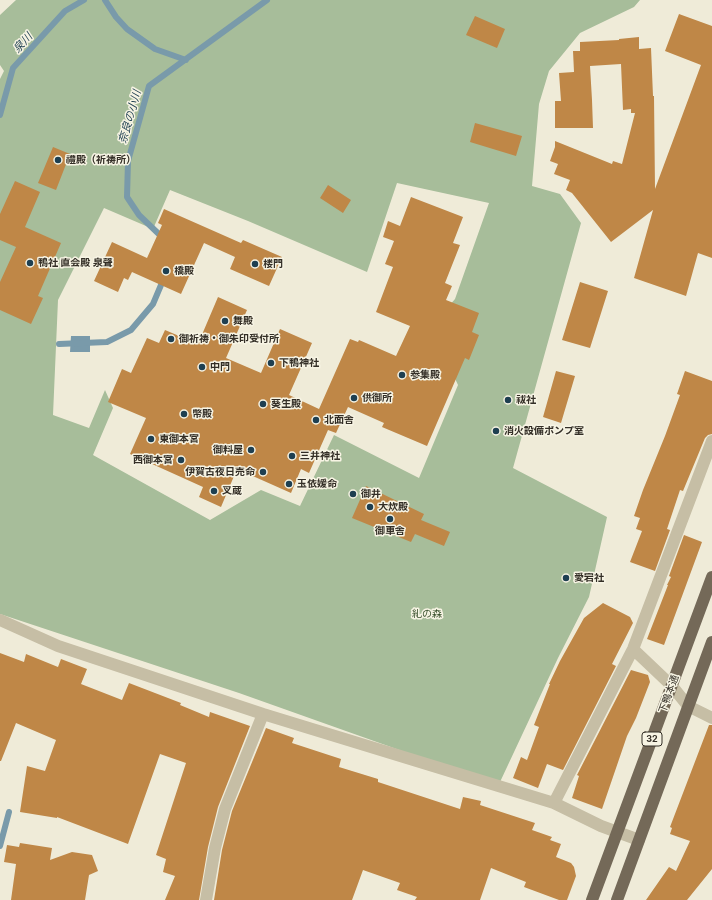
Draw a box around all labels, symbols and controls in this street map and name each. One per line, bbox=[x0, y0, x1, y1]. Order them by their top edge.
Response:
water label: 泉川 bbox=[11, 30, 35, 56]
water label: 奈良の小川 bbox=[116, 89, 144, 145]
place label: 禮殿（祈祷所） bbox=[66, 154, 136, 166]
marker: 禮殿（祈祷所） bbox=[53, 155, 63, 165]
place label: 鴨社 直会殿 泉聲 bbox=[38, 257, 113, 269]
marker: 鴨社 直会殿 泉聲 bbox=[25, 258, 35, 268]
place label: 楼門 bbox=[263, 258, 283, 270]
marker: 楼門 bbox=[250, 259, 260, 269]
place label: 橋殿 bbox=[174, 265, 194, 277]
marker: 橋殿 bbox=[161, 266, 171, 276]
place label: 舞殿 bbox=[233, 315, 253, 327]
marker: 舞殿 bbox=[220, 316, 230, 326]
place label: 御祈祷・御朱印受付所 bbox=[179, 333, 279, 345]
marker: 御祈祷・御朱印受付所 bbox=[166, 334, 176, 344]
place label: 下鴨神社 bbox=[279, 357, 319, 369]
marker: 下鴨神社 bbox=[266, 358, 276, 368]
place label: 中門 bbox=[210, 361, 230, 373]
marker: 中門 bbox=[197, 362, 207, 372]
place label: 参集殿 bbox=[410, 369, 440, 381]
marker: 参集殿 bbox=[397, 370, 407, 380]
place label: 供御所 bbox=[362, 392, 392, 404]
marker: 供御所 bbox=[349, 393, 359, 403]
place label: 祓社 bbox=[516, 394, 536, 406]
marker: 祓社 bbox=[503, 395, 513, 405]
place label: 葵生殿 bbox=[271, 398, 301, 410]
marker: 葵生殿 bbox=[258, 399, 268, 409]
place label: 幣殿 bbox=[192, 408, 212, 420]
marker: 幣殿 bbox=[179, 409, 189, 419]
place label: 北面舎 bbox=[324, 414, 354, 426]
marker: 北面舎 bbox=[311, 415, 321, 425]
place label: 消火設備ポンプ室 bbox=[504, 425, 584, 437]
marker: 消火設備ポンプ室 bbox=[491, 426, 501, 436]
place label: 東御本宮 bbox=[159, 433, 199, 445]
marker: 東御本宮 bbox=[146, 434, 156, 444]
place label: 御料屋 bbox=[213, 444, 243, 456]
marker: 御料屋 bbox=[246, 445, 256, 455]
place label: 三井神社 bbox=[300, 450, 340, 462]
marker: 三井神社 bbox=[287, 451, 297, 461]
place label: 西御本宮 bbox=[133, 454, 173, 466]
marker: 西御本宮 bbox=[176, 455, 186, 465]
place label: 伊賀古夜日売命 bbox=[185, 466, 255, 478]
marker: 伊賀古夜日売命 bbox=[258, 467, 268, 477]
place label: 玉依媛命 bbox=[297, 478, 337, 490]
marker: 玉依媛命 bbox=[284, 479, 294, 489]
place label: 叉蔵 bbox=[222, 485, 242, 497]
marker: 叉蔵 bbox=[209, 486, 219, 496]
place label: 御井 bbox=[361, 488, 381, 500]
marker: 御井 bbox=[348, 489, 358, 499]
place label: 大炊殿 bbox=[378, 501, 408, 513]
marker: 大炊殿 bbox=[365, 502, 375, 512]
marker: 御車舎 bbox=[385, 514, 395, 524]
place label: 御車舎 bbox=[375, 525, 405, 537]
place label: 愛宕社 bbox=[574, 572, 604, 584]
marker: 愛宕社 bbox=[561, 573, 571, 583]
park label: 糺の森 bbox=[412, 608, 442, 620]
street label: 下鴨本通 bbox=[657, 673, 681, 715]
road number: 32 bbox=[642, 732, 662, 746]

